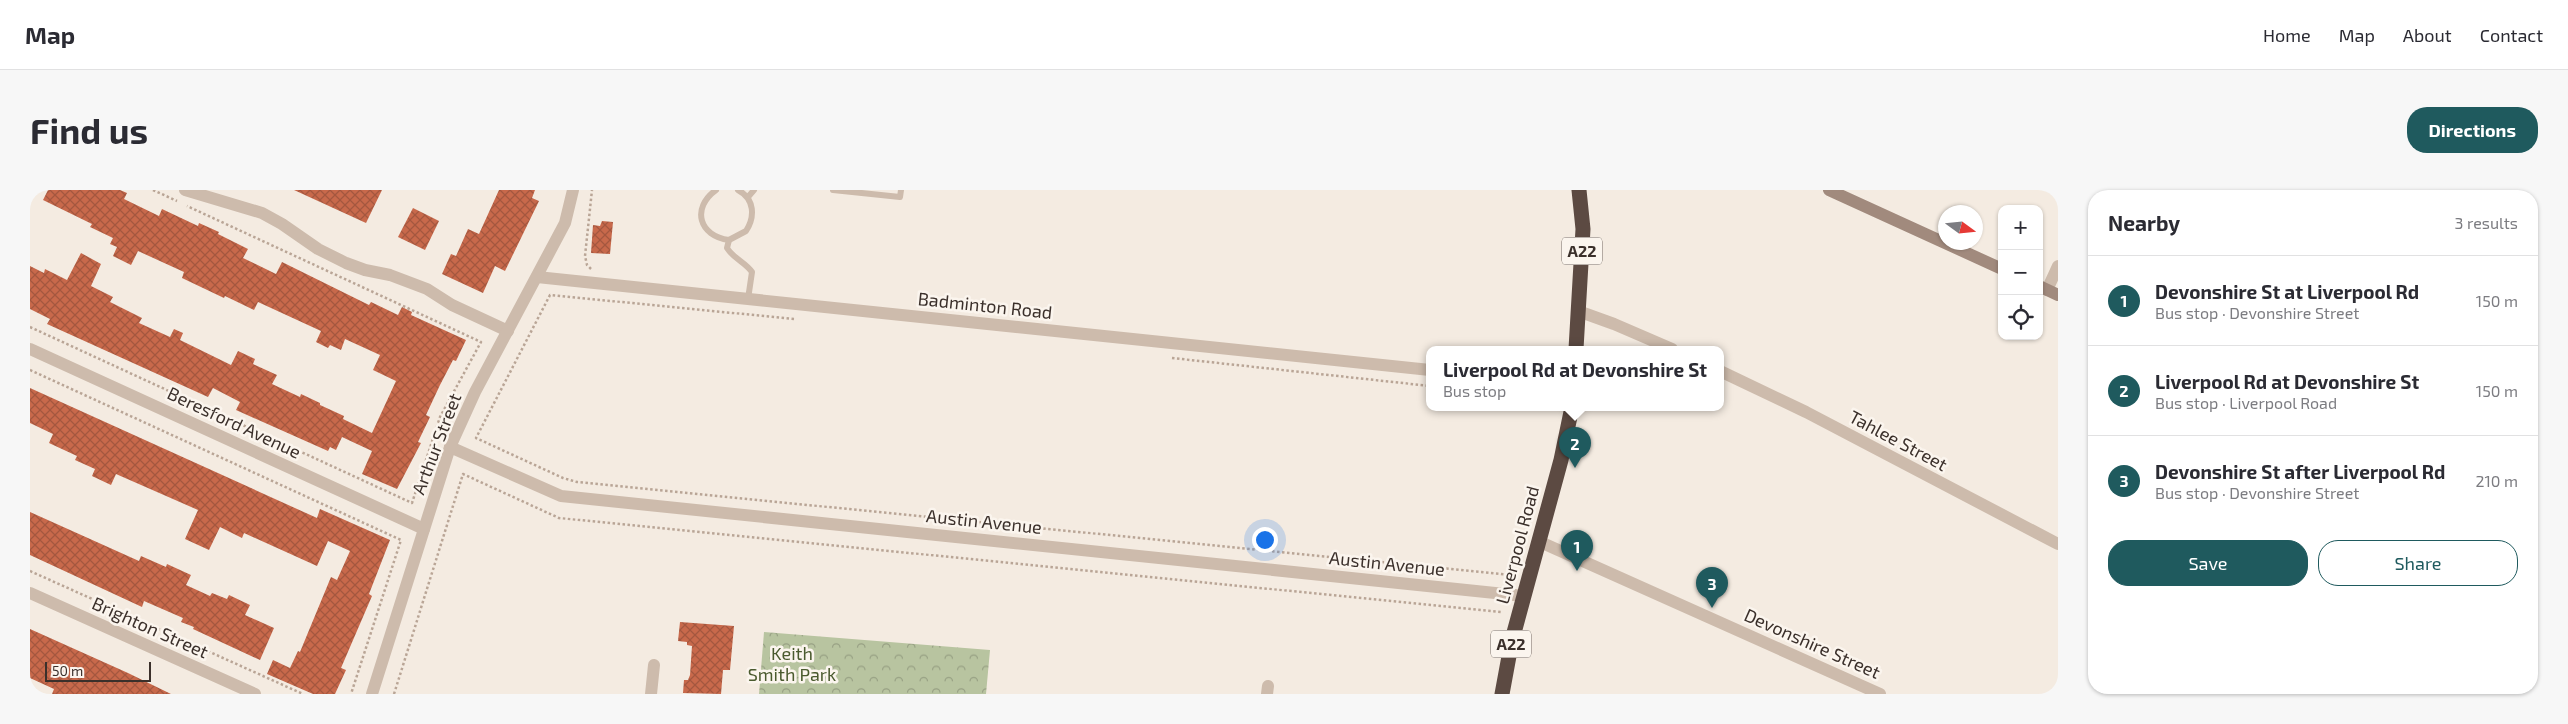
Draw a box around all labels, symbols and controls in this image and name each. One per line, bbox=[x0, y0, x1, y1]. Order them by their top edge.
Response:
text: Map bbox=[25, 20, 75, 49]
text: Home bbox=[2263, 24, 2311, 46]
text: Map bbox=[2339, 24, 2375, 46]
text: About bbox=[2403, 24, 2452, 46]
text: Contact bbox=[2480, 24, 2543, 46]
button: Directions bbox=[2407, 107, 2538, 153]
text: Find us bbox=[30, 109, 148, 151]
north arrow bbox=[1938, 205, 1983, 250]
map controls bbox=[1998, 205, 2043, 340]
button: + bbox=[1998, 205, 2043, 250]
text: Nearby bbox=[2108, 210, 2180, 235]
text: 3 results bbox=[2455, 213, 2518, 232]
road number: A22 bbox=[1562, 238, 1602, 264]
button: − bbox=[1998, 250, 2043, 295]
text: Devonshire St at Liverpool Rd bbox=[2155, 280, 2419, 303]
street label: Badminton Road bbox=[917, 287, 1053, 323]
text: 1 bbox=[2121, 291, 2127, 310]
text: 150 m bbox=[2476, 291, 2518, 310]
button: locate bbox=[1998, 295, 2043, 340]
text: Bus stop · Devonshire Street bbox=[2155, 303, 2359, 322]
popup bbox=[1426, 346, 1724, 411]
text: Liverpool Rd at Devonshire St bbox=[1443, 358, 1707, 381]
text: Liverpool Rd at Devonshire St bbox=[2155, 370, 2419, 393]
text: Bus stop bbox=[1443, 381, 1506, 400]
text: 2 bbox=[2119, 381, 2129, 400]
text: 150 m bbox=[2476, 381, 2518, 400]
street label: Beresford Avenue bbox=[164, 382, 305, 463]
street label: Arthur Street bbox=[407, 390, 466, 497]
text: Bus stop · Liverpool Road bbox=[2155, 393, 2337, 412]
street label: Tahlee Street bbox=[1846, 405, 1951, 475]
pin: 2 bbox=[1559, 427, 1591, 468]
text: Devonshire St after Liverpool Rd bbox=[2155, 460, 2445, 483]
text: 3 bbox=[2119, 471, 2129, 490]
text: 210 m bbox=[2475, 471, 2518, 490]
street label: Liverpool Road bbox=[1491, 483, 1543, 606]
text: Bus stop · Devonshire Street bbox=[2155, 483, 2359, 502]
street label: Austin Avenue bbox=[925, 504, 1043, 538]
your location bbox=[1252, 527, 1278, 553]
pin: 1 bbox=[1561, 530, 1593, 571]
button: Save bbox=[2108, 540, 2308, 586]
button: Share bbox=[2318, 540, 2518, 586]
street label: Austin Avenue bbox=[1328, 546, 1446, 580]
pin: 3 bbox=[1696, 567, 1728, 608]
street label: Brighton Street bbox=[89, 592, 212, 663]
street label: Devonshire Street bbox=[1741, 603, 1884, 683]
road number: A22 bbox=[1491, 630, 1531, 658]
park label: Keith Smith Park bbox=[748, 642, 836, 685]
scale bar bbox=[45, 659, 151, 682]
text: 50 m bbox=[52, 662, 83, 679]

